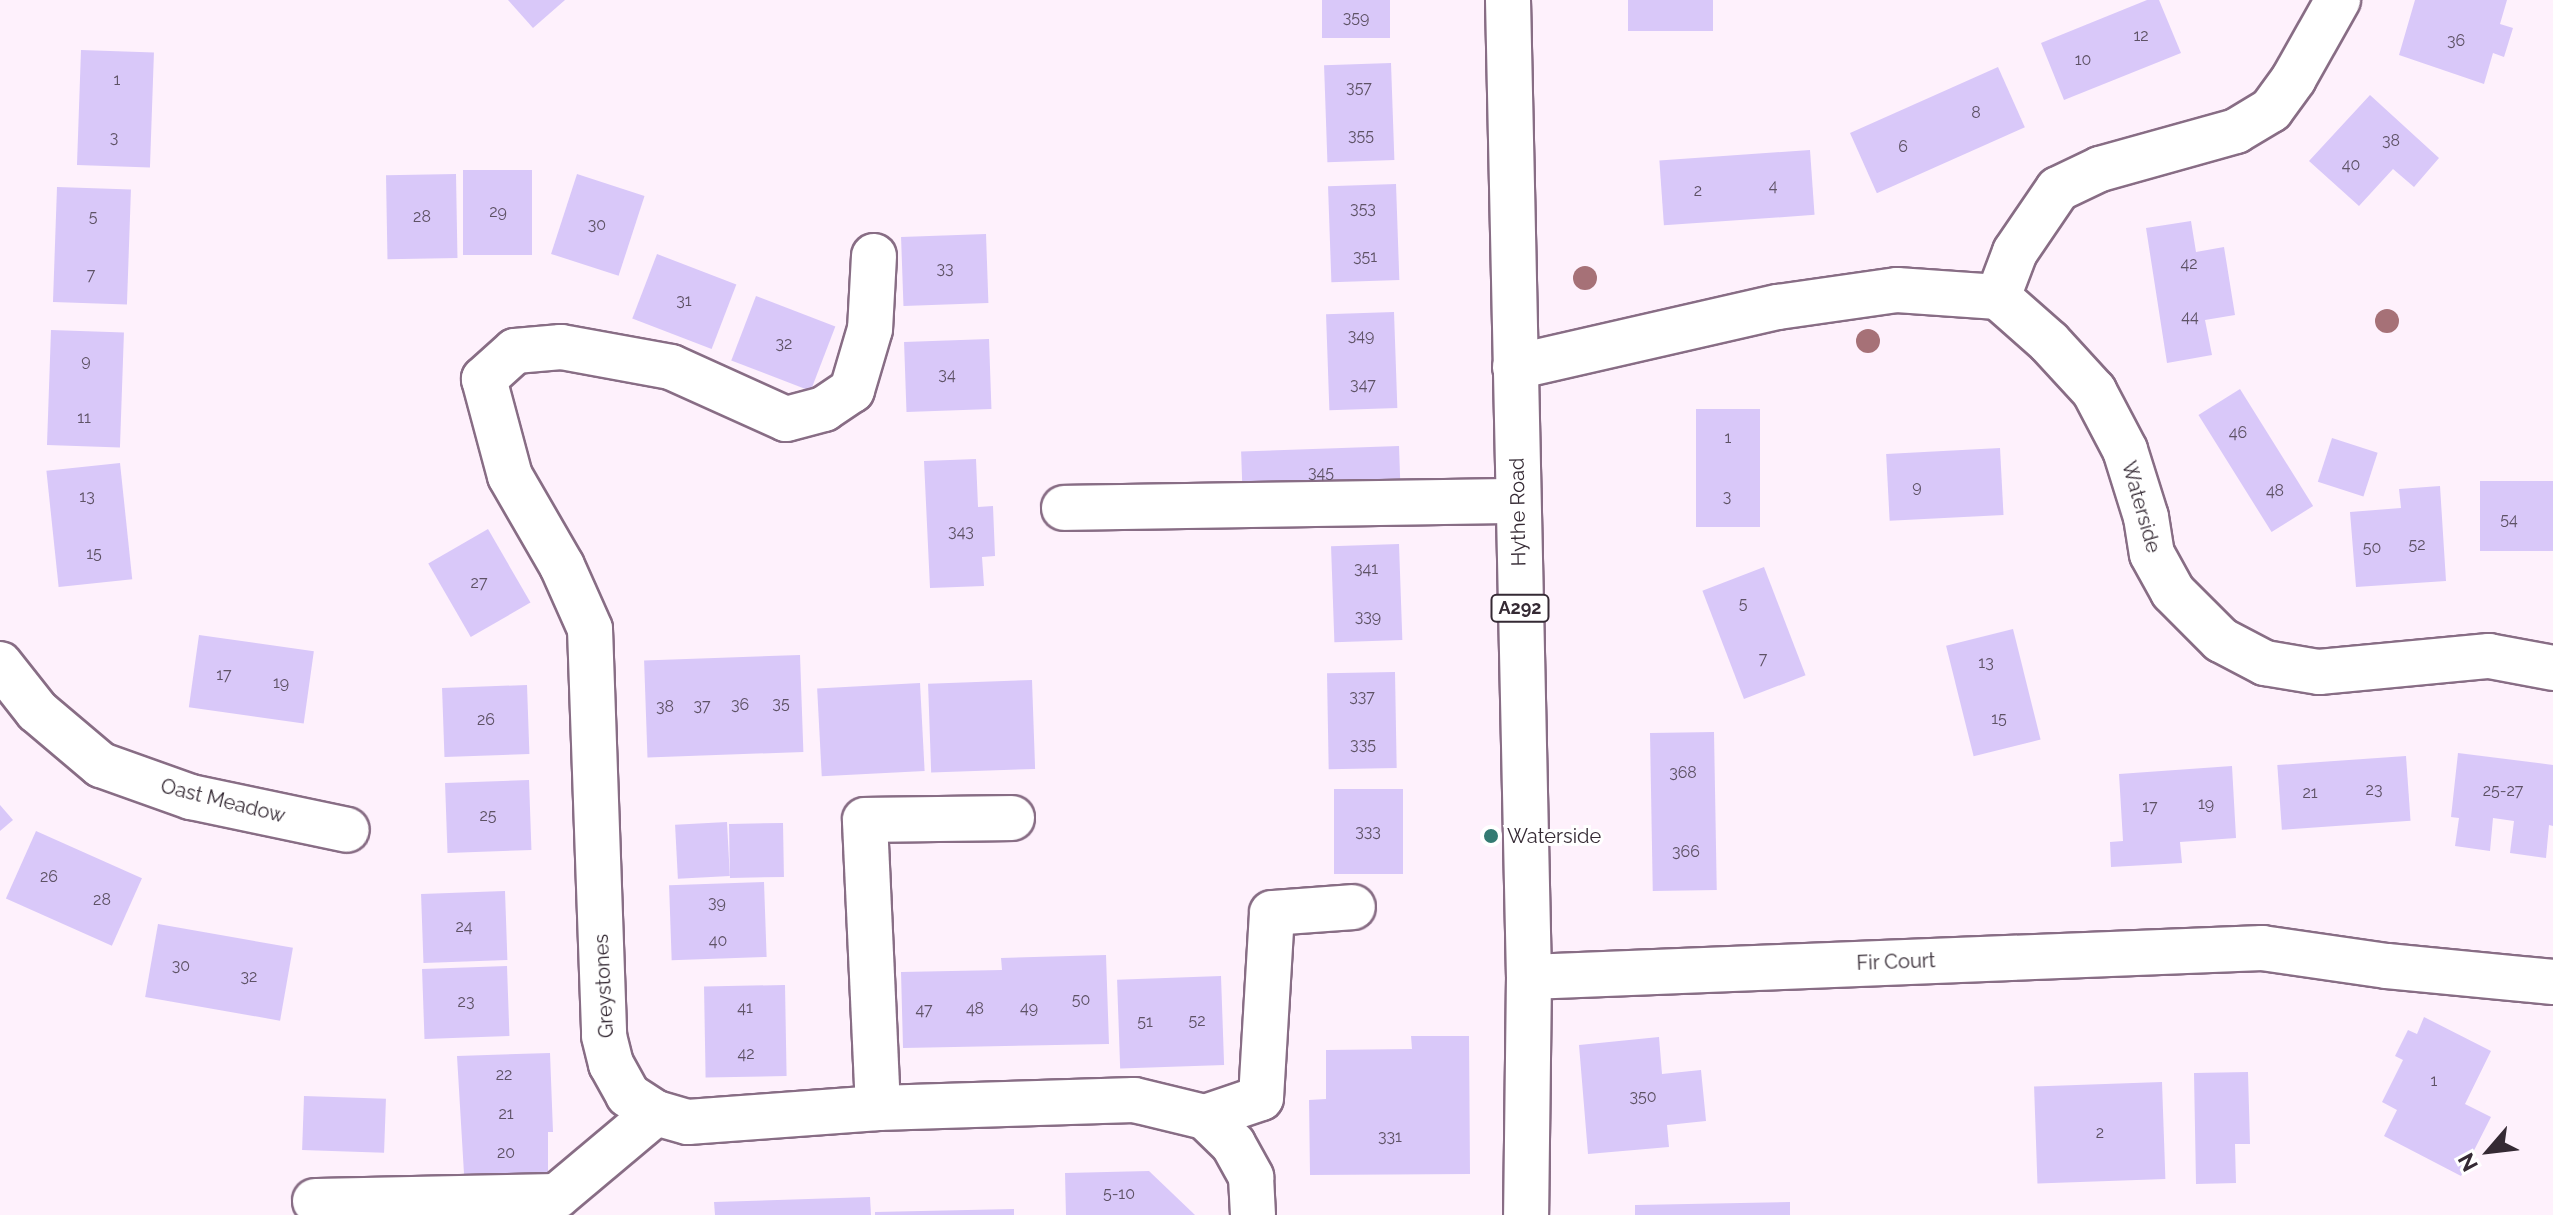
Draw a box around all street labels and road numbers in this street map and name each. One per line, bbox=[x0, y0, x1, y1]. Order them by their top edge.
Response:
street label: Hythe Road bbox=[1505, 457, 1531, 567]
street label: Waterside bbox=[2116, 458, 2166, 556]
road number: A292 bbox=[1490, 594, 1550, 622]
street label: Oast Meadow bbox=[158, 774, 288, 828]
street label: Greystones bbox=[589, 933, 619, 1039]
street label: Fir Court bbox=[1856, 949, 1936, 975]

